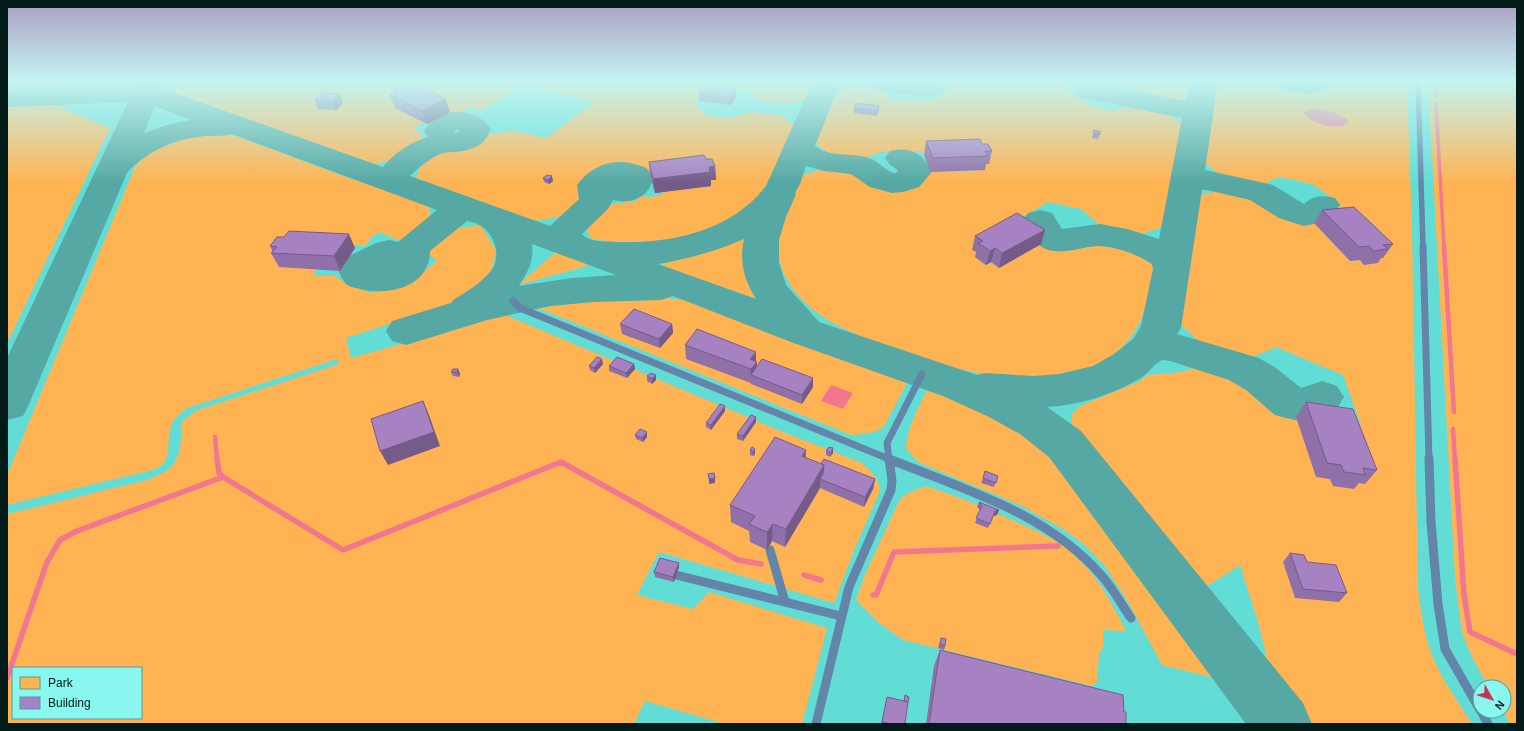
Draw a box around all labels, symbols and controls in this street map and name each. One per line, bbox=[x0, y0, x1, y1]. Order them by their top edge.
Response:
legend bbox=[12, 667, 142, 719]
text: Park bbox=[48, 676, 74, 690]
north arrow bbox=[1472, 679, 1512, 719]
text: Building bbox=[48, 696, 91, 710]
text: N bbox=[1493, 698, 1507, 712]

